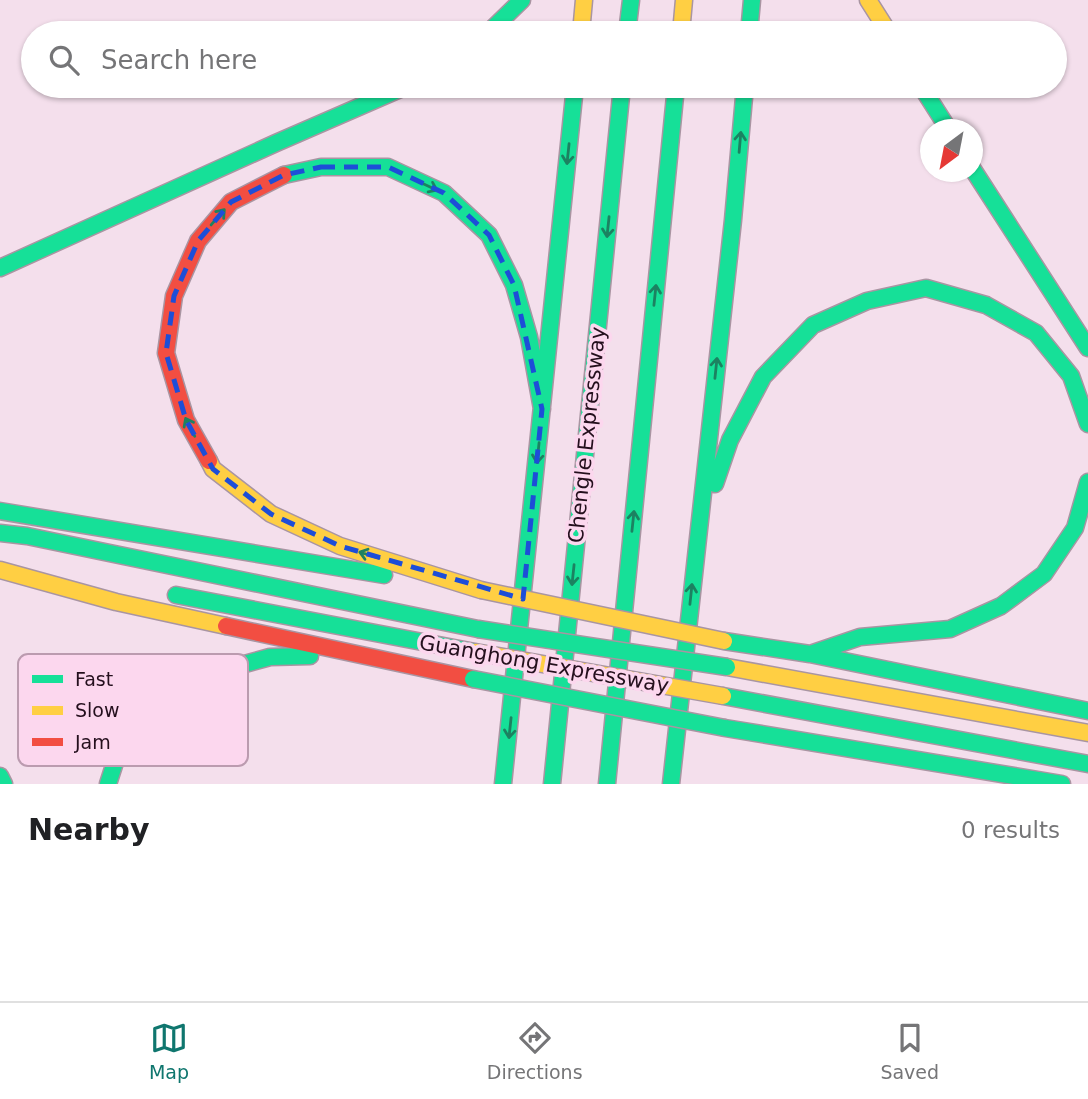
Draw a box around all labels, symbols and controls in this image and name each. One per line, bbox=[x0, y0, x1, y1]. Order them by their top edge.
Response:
search box bbox=[21, 21, 1067, 98]
icon: search bbox=[45, 41, 83, 79]
text: Search here bbox=[101, 45, 257, 75]
north arrow bbox=[920, 119, 983, 182]
one-way arrow bbox=[734, 131, 747, 154]
one-way arrow bbox=[562, 142, 575, 164]
one-way arrow bbox=[417, 179, 438, 193]
one-way arrow bbox=[210, 208, 226, 226]
one-way arrow bbox=[601, 215, 614, 238]
one-way arrow bbox=[649, 284, 662, 306]
street label: Chengle Expressway bbox=[564, 326, 610, 544]
one-way arrow bbox=[710, 357, 723, 380]
one-way arrow bbox=[183, 417, 197, 438]
one-way arrow bbox=[531, 441, 544, 464]
one-way arrow bbox=[627, 510, 640, 533]
one-way arrow bbox=[358, 548, 380, 561]
one-way arrow bbox=[567, 563, 580, 586]
one-way arrow bbox=[685, 583, 698, 606]
street label: Guanghong Expressway bbox=[417, 630, 671, 698]
legend bbox=[18, 654, 248, 766]
text: Fast bbox=[75, 668, 113, 690]
text: Slow bbox=[75, 699, 120, 721]
one-way arrow bbox=[503, 716, 516, 739]
text: Jam bbox=[74, 731, 111, 753]
text: Nearby bbox=[28, 812, 150, 847]
text: 0 results bbox=[961, 817, 1060, 843]
tab: Map bbox=[149, 1019, 189, 1083]
tab: Directions bbox=[487, 1019, 583, 1083]
tab: Saved bbox=[880, 1019, 939, 1083]

